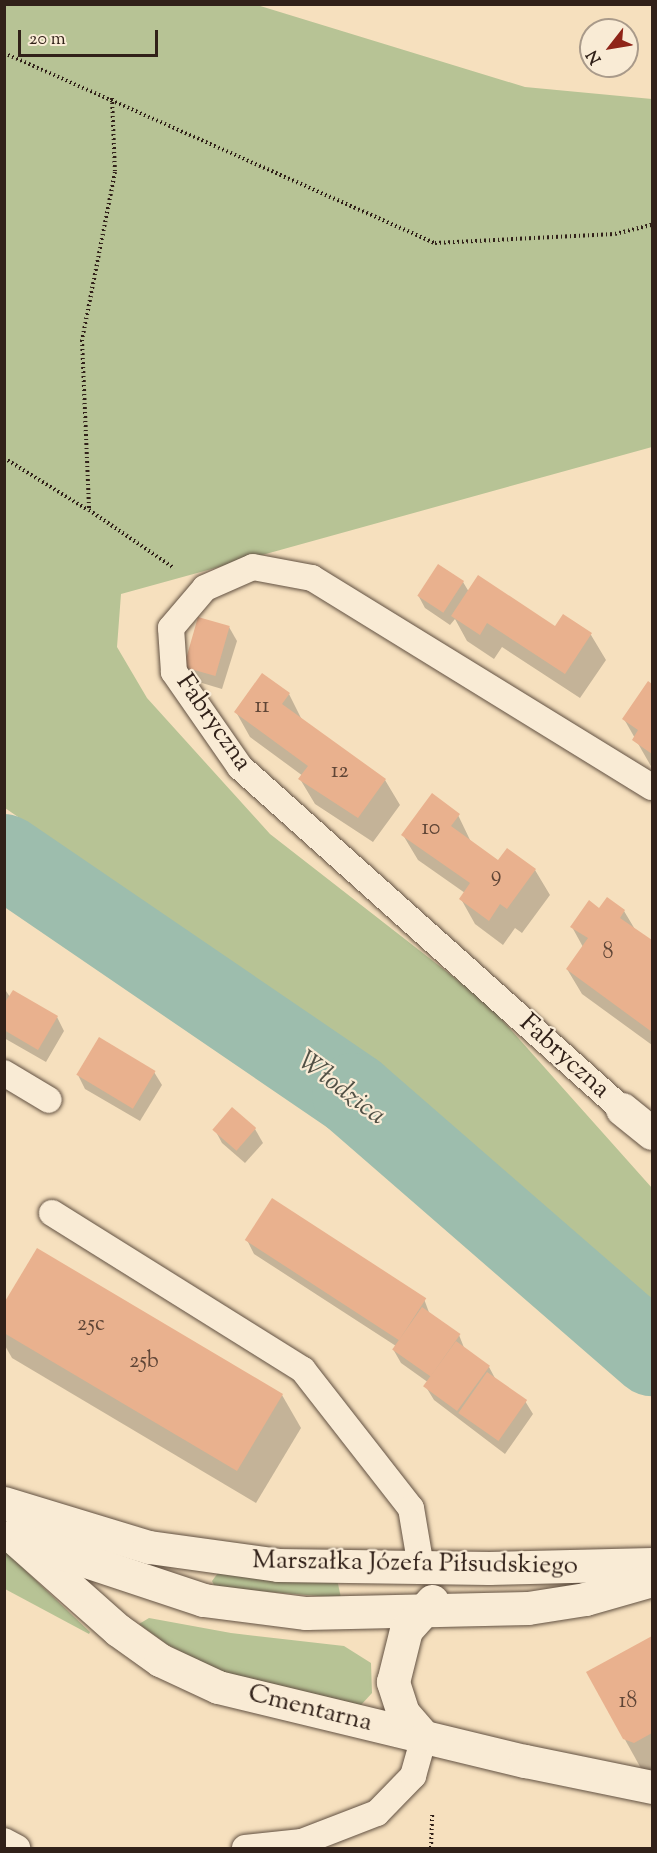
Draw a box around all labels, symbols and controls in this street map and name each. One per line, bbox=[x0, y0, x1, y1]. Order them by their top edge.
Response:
scale bar bbox=[21, 18, 160, 56]
north arrow bbox=[579, 18, 639, 78]
text: 20 m bbox=[29, 27, 66, 53]
text: N bbox=[582, 45, 608, 68]
street label: Fabryczna bbox=[168, 669, 258, 777]
house number: 11 bbox=[255, 695, 269, 721]
house number: 12 bbox=[331, 760, 349, 786]
house number: 10 bbox=[422, 817, 440, 843]
house number: 9 bbox=[491, 864, 501, 890]
house number: 8 bbox=[603, 941, 613, 967]
street label: Fabryczna bbox=[512, 1008, 616, 1106]
water label: Włodzica bbox=[290, 1045, 392, 1133]
house number: 25c bbox=[77, 1313, 105, 1339]
house number: 25b bbox=[129, 1350, 159, 1376]
street label: Marszałka Józefa Piłsudskiego bbox=[252, 1546, 578, 1582]
street label: Cmentarna bbox=[245, 1679, 375, 1739]
house number: 18 bbox=[619, 1690, 637, 1716]

